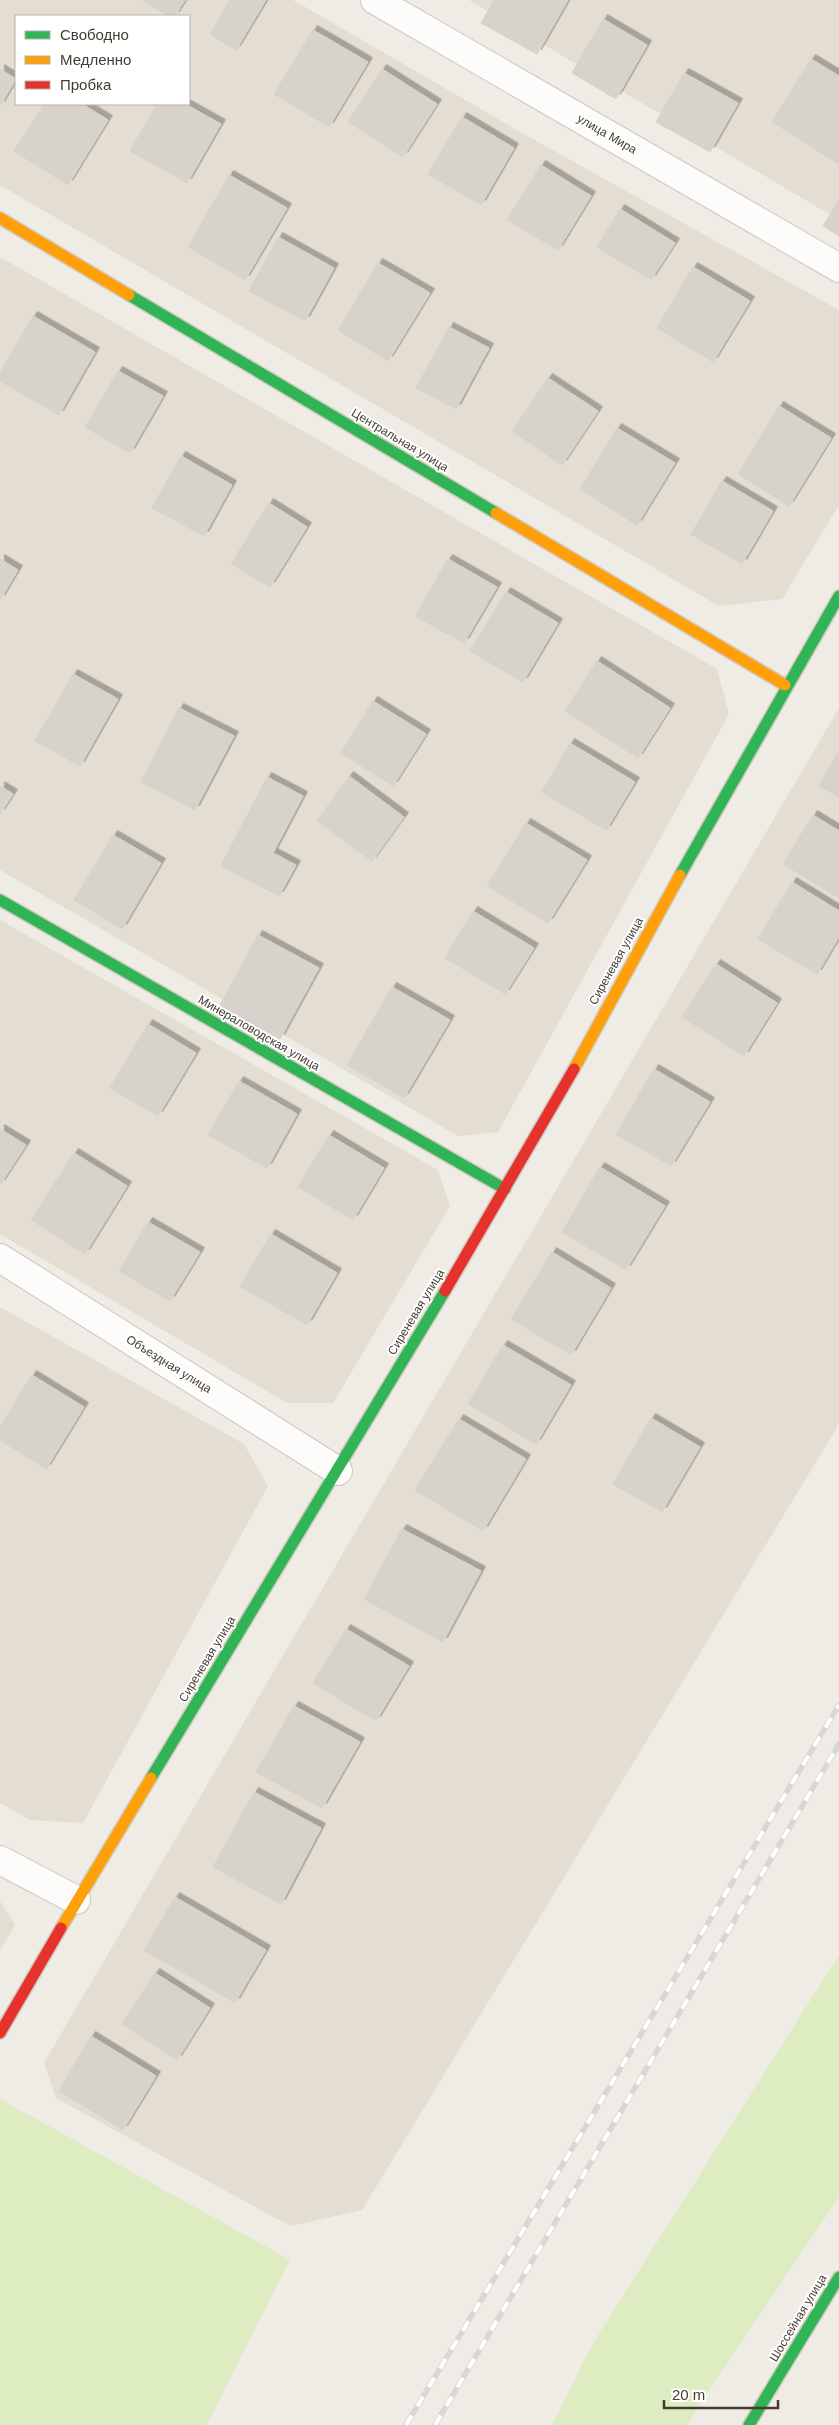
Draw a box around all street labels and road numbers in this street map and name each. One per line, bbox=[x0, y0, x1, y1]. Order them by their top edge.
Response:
street label: улица Мира bbox=[575, 111, 640, 157]
street label: Центральная улица bbox=[349, 406, 451, 475]
street label: Сиреневая улица bbox=[586, 915, 646, 1007]
street label: Минераловодская улица bbox=[196, 992, 322, 1074]
street label: Сиреневая улица bbox=[385, 1266, 447, 1358]
street label: Объездная улица bbox=[124, 1332, 215, 1396]
street label: Сиреневая улица bbox=[176, 1613, 238, 1705]
street label: Шоссейная улица bbox=[766, 2272, 830, 2364]

